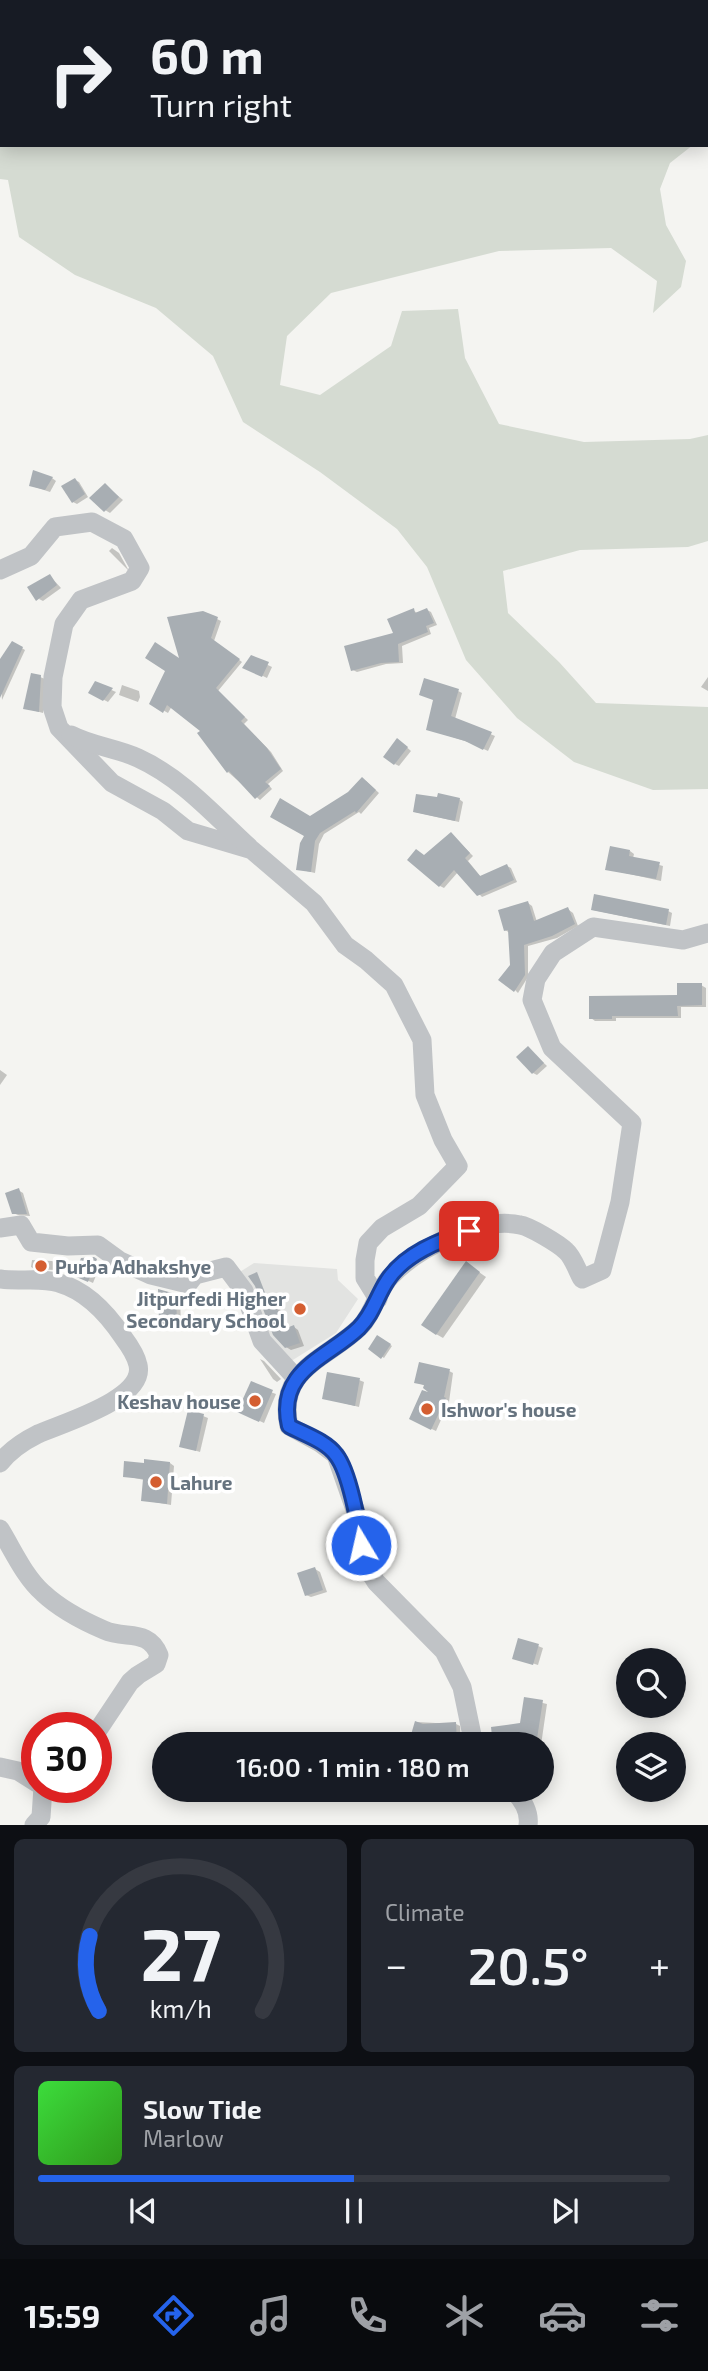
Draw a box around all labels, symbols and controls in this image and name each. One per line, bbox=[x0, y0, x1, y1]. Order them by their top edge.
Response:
text: 60 m bbox=[150, 25, 264, 84]
icon: right bbox=[35, 28, 126, 119]
text: Turn right bbox=[150, 85, 292, 123]
pin bbox=[439, 1201, 499, 1261]
icon: arrive bbox=[450, 1212, 488, 1250]
place label: Purba Adhakshye bbox=[55, 1255, 212, 1279]
marker: Purba Adhakshye bbox=[33, 1258, 49, 1274]
place label: Jitpurfedi Higher Secondary School bbox=[126, 1287, 287, 1333]
marker: Jitpurfedi Higher Secondary School bbox=[292, 1301, 308, 1317]
place label: Keshav house bbox=[117, 1390, 241, 1413]
marker: Keshav house bbox=[247, 1393, 263, 1409]
place label: Ishwor's house bbox=[441, 1398, 577, 1421]
marker: Ishwor's house bbox=[419, 1401, 435, 1417]
place label: Lahure bbox=[170, 1471, 233, 1494]
marker: Lahure bbox=[148, 1474, 164, 1490]
position arrow bbox=[324, 1508, 398, 1582]
map controls bbox=[616, 1648, 686, 1802]
button: search bbox=[616, 1648, 686, 1718]
speed limit sign: 30 bbox=[21, 1712, 112, 1803]
button: layers bbox=[616, 1732, 686, 1802]
text: 16:00 · 1 min · 180 m bbox=[236, 1751, 470, 1782]
text: Climate bbox=[385, 1898, 465, 1926]
text: 27 bbox=[140, 1909, 221, 1997]
text: 20.5° bbox=[468, 1933, 589, 1995]
text: − bbox=[385, 1941, 407, 1987]
text: + bbox=[649, 1941, 670, 1987]
text: km/h bbox=[149, 1993, 212, 2023]
text: Slow Tide bbox=[143, 2093, 262, 2124]
text: Marlow bbox=[143, 2124, 224, 2152]
icon: previous bbox=[124, 2192, 162, 2230]
icon: pause bbox=[335, 2192, 373, 2230]
icon: next bbox=[546, 2192, 584, 2230]
icon: directions bbox=[149, 2291, 198, 2340]
icon: music bbox=[246, 2291, 295, 2340]
icon: phone bbox=[343, 2291, 392, 2340]
icon: climate bbox=[440, 2291, 489, 2340]
icon: car bbox=[538, 2291, 587, 2340]
icon: filters bbox=[635, 2291, 684, 2340]
text: 15:59 bbox=[24, 2296, 100, 2334]

